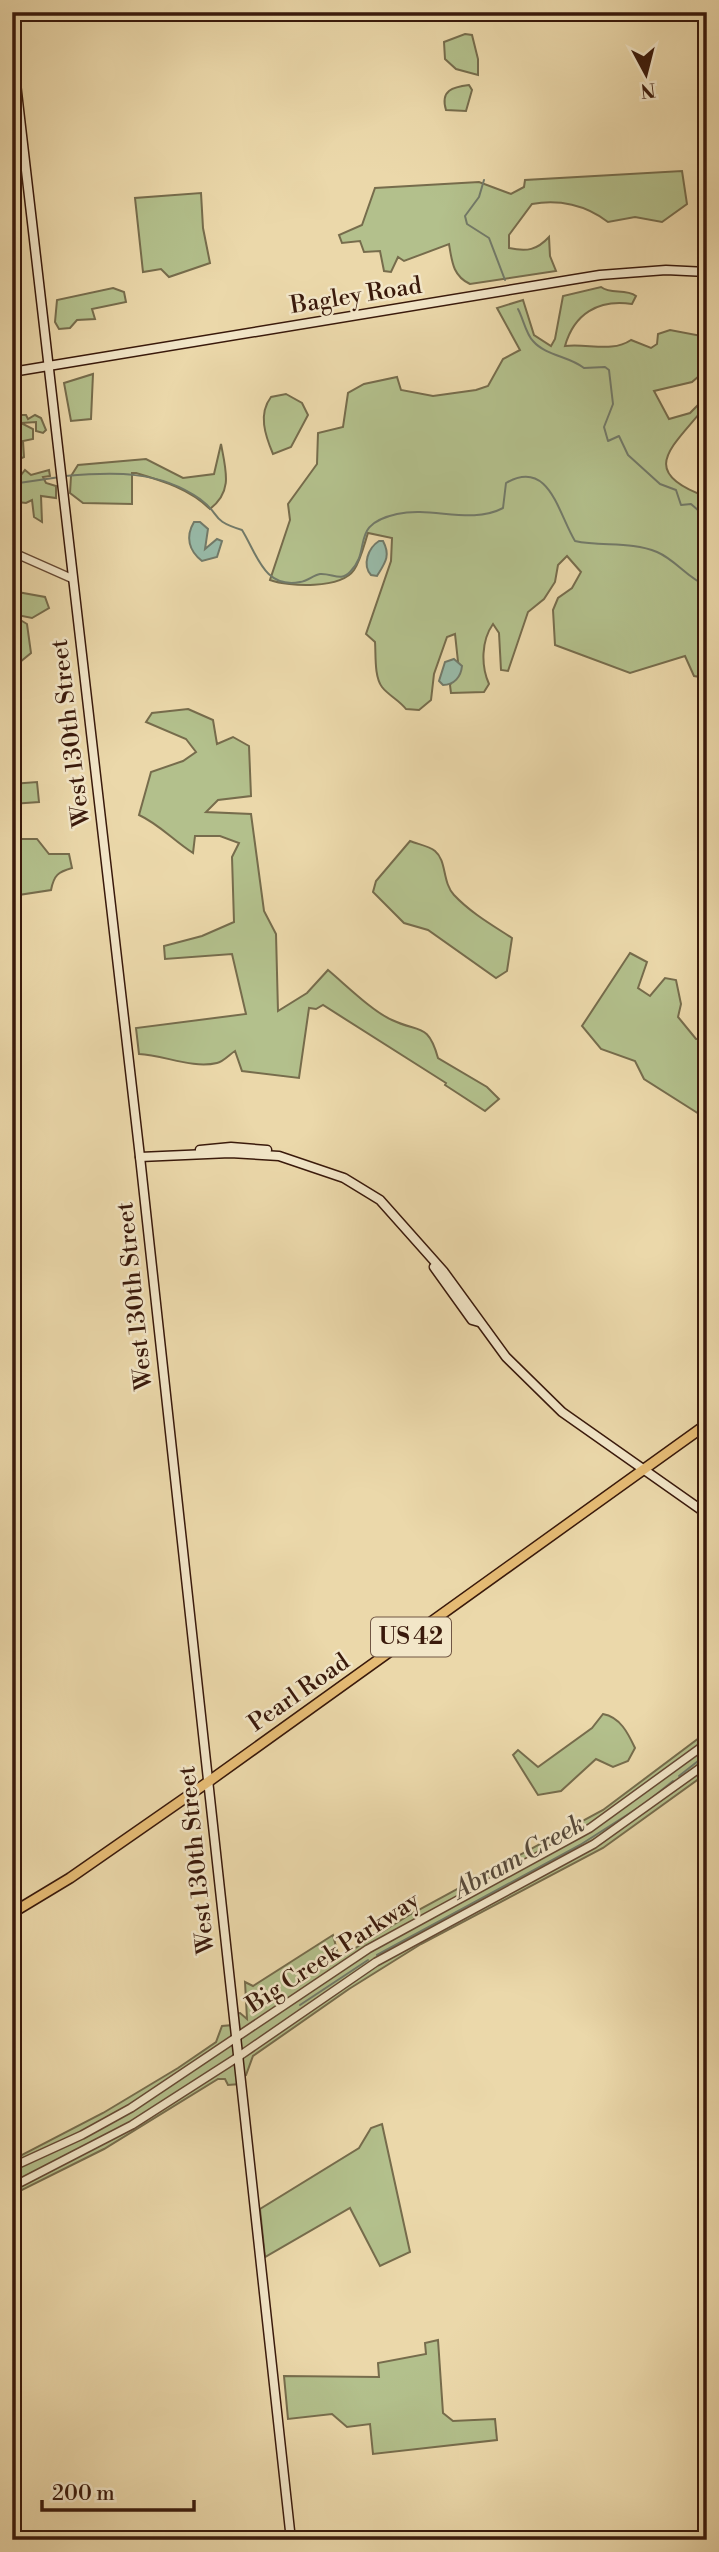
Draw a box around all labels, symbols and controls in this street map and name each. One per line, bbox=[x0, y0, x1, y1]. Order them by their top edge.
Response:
north arrow bbox=[610, 38, 680, 108]
text: N bbox=[639, 77, 657, 103]
street label: Bagley Road bbox=[287, 271, 424, 321]
street label: West 130th Street bbox=[45, 637, 98, 830]
street label: West 130th Street bbox=[110, 1200, 160, 1393]
road number: US 42 bbox=[371, 1618, 451, 1656]
street label: Pearl Road bbox=[243, 1647, 356, 1739]
street label: West 130th Street bbox=[172, 1764, 222, 1957]
water label: Abram Creek bbox=[445, 1808, 591, 1908]
street label: Big Creek Parkway bbox=[240, 1886, 426, 2021]
scale bar bbox=[42, 2468, 194, 2512]
text: 200 m bbox=[52, 2481, 115, 2507]

